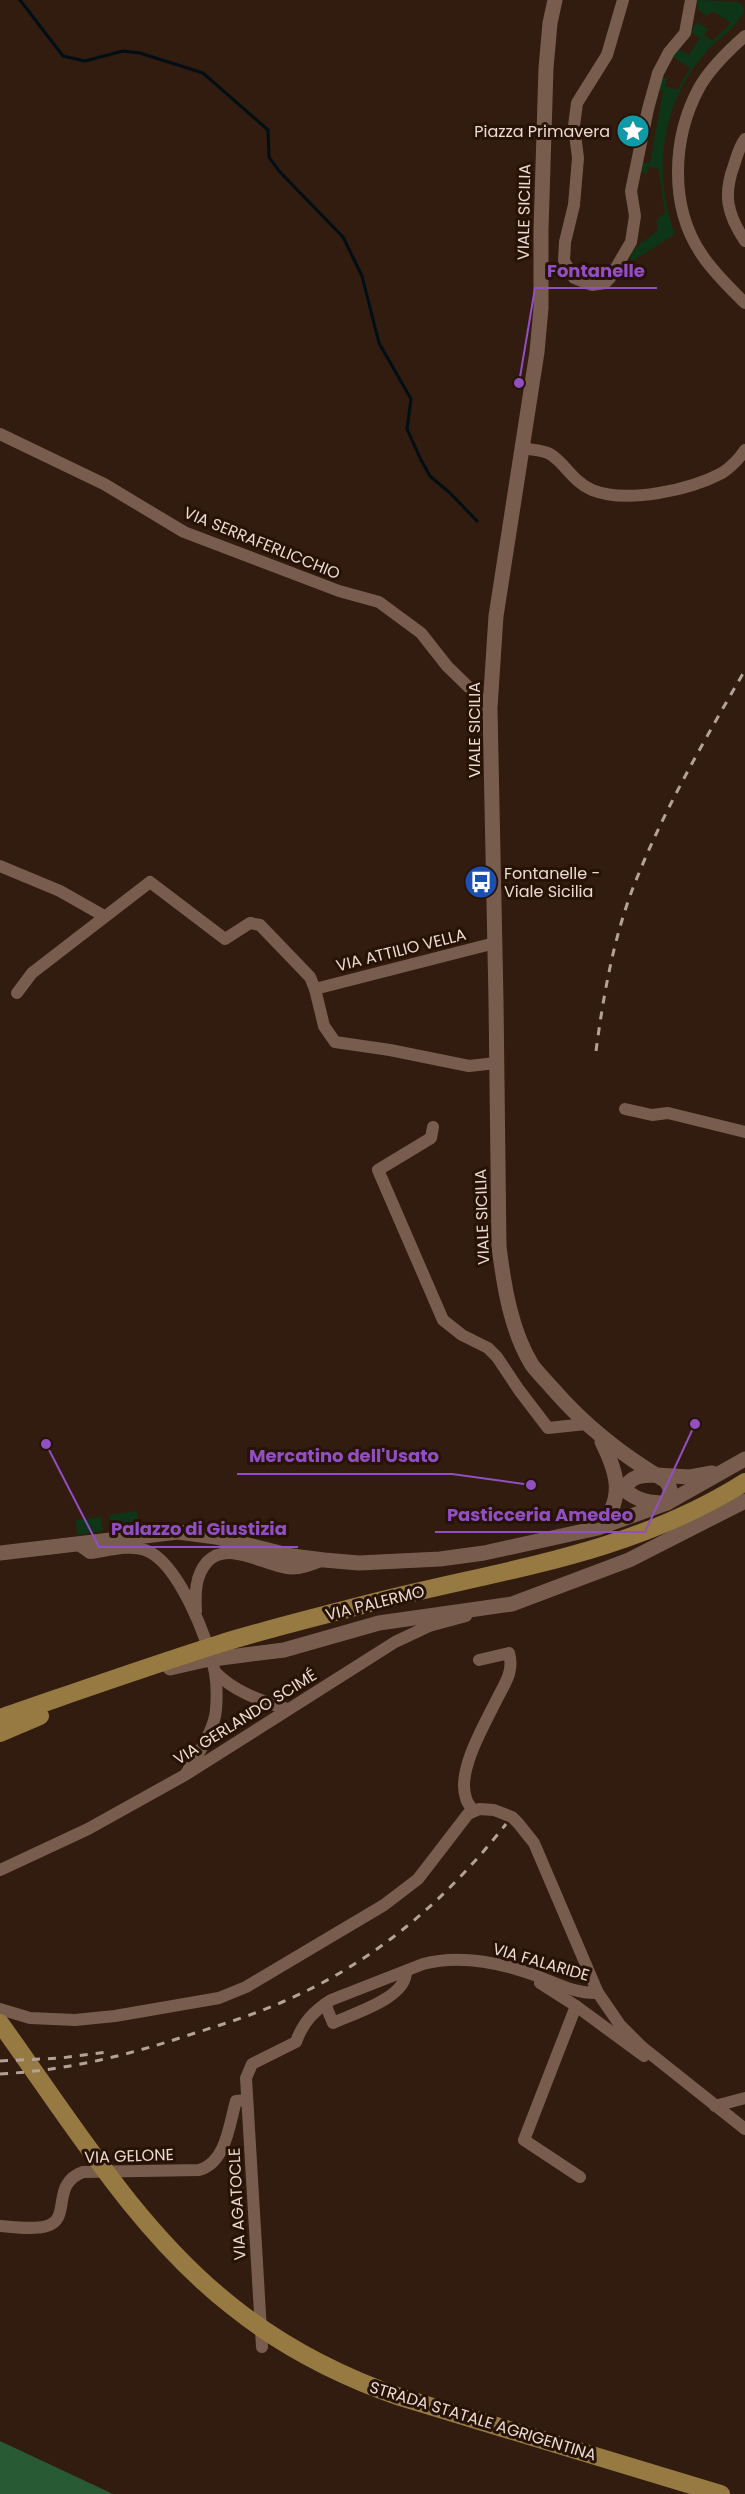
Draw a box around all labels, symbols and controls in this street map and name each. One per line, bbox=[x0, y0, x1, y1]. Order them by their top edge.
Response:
place icon: Piazza Primavera bbox=[615, 113, 651, 149]
place label: Piazza Primavera bbox=[474, 120, 610, 143]
street label: VIALE SICILIA bbox=[512, 164, 536, 260]
callout: Fontanelle bbox=[535, 252, 657, 288]
text: Fontanelle bbox=[547, 258, 645, 283]
street label: VIA SERRAFERLICCHIO bbox=[180, 501, 344, 585]
street label: VIALE SICILIA bbox=[463, 682, 486, 778]
place label: Fontanelle - Viale Sicilia bbox=[504, 862, 600, 903]
bus stop icon: Fontanelle - Viale Sicilia bbox=[463, 864, 499, 900]
street label: VIA ATTILIO VELLA bbox=[334, 923, 469, 977]
street label: VIALE SICILIA bbox=[469, 1168, 495, 1265]
callout: Mercatino dell'Usato bbox=[237, 1438, 452, 1474]
text: Mercatino dell'Usato bbox=[249, 1443, 439, 1468]
callout: Pasticceria Amedeo bbox=[435, 1496, 645, 1532]
text: Pasticceria Amedeo bbox=[447, 1502, 633, 1527]
callout: Palazzo di Giustizia bbox=[99, 1511, 298, 1547]
text: Palazzo di Giustizia bbox=[111, 1516, 287, 1541]
street label: VIA PALERMO bbox=[323, 1580, 427, 1626]
street label: VIA GERLANDO SCIMÉ bbox=[169, 1664, 321, 1770]
street label: VIA FALARIDE bbox=[490, 1937, 592, 1987]
street label: VIA GELONE bbox=[84, 2143, 174, 2169]
street label: VIA AGATOCLE bbox=[223, 2147, 251, 2261]
street label: STRADA STATALE AGRIGENTINA bbox=[367, 2375, 599, 2467]

